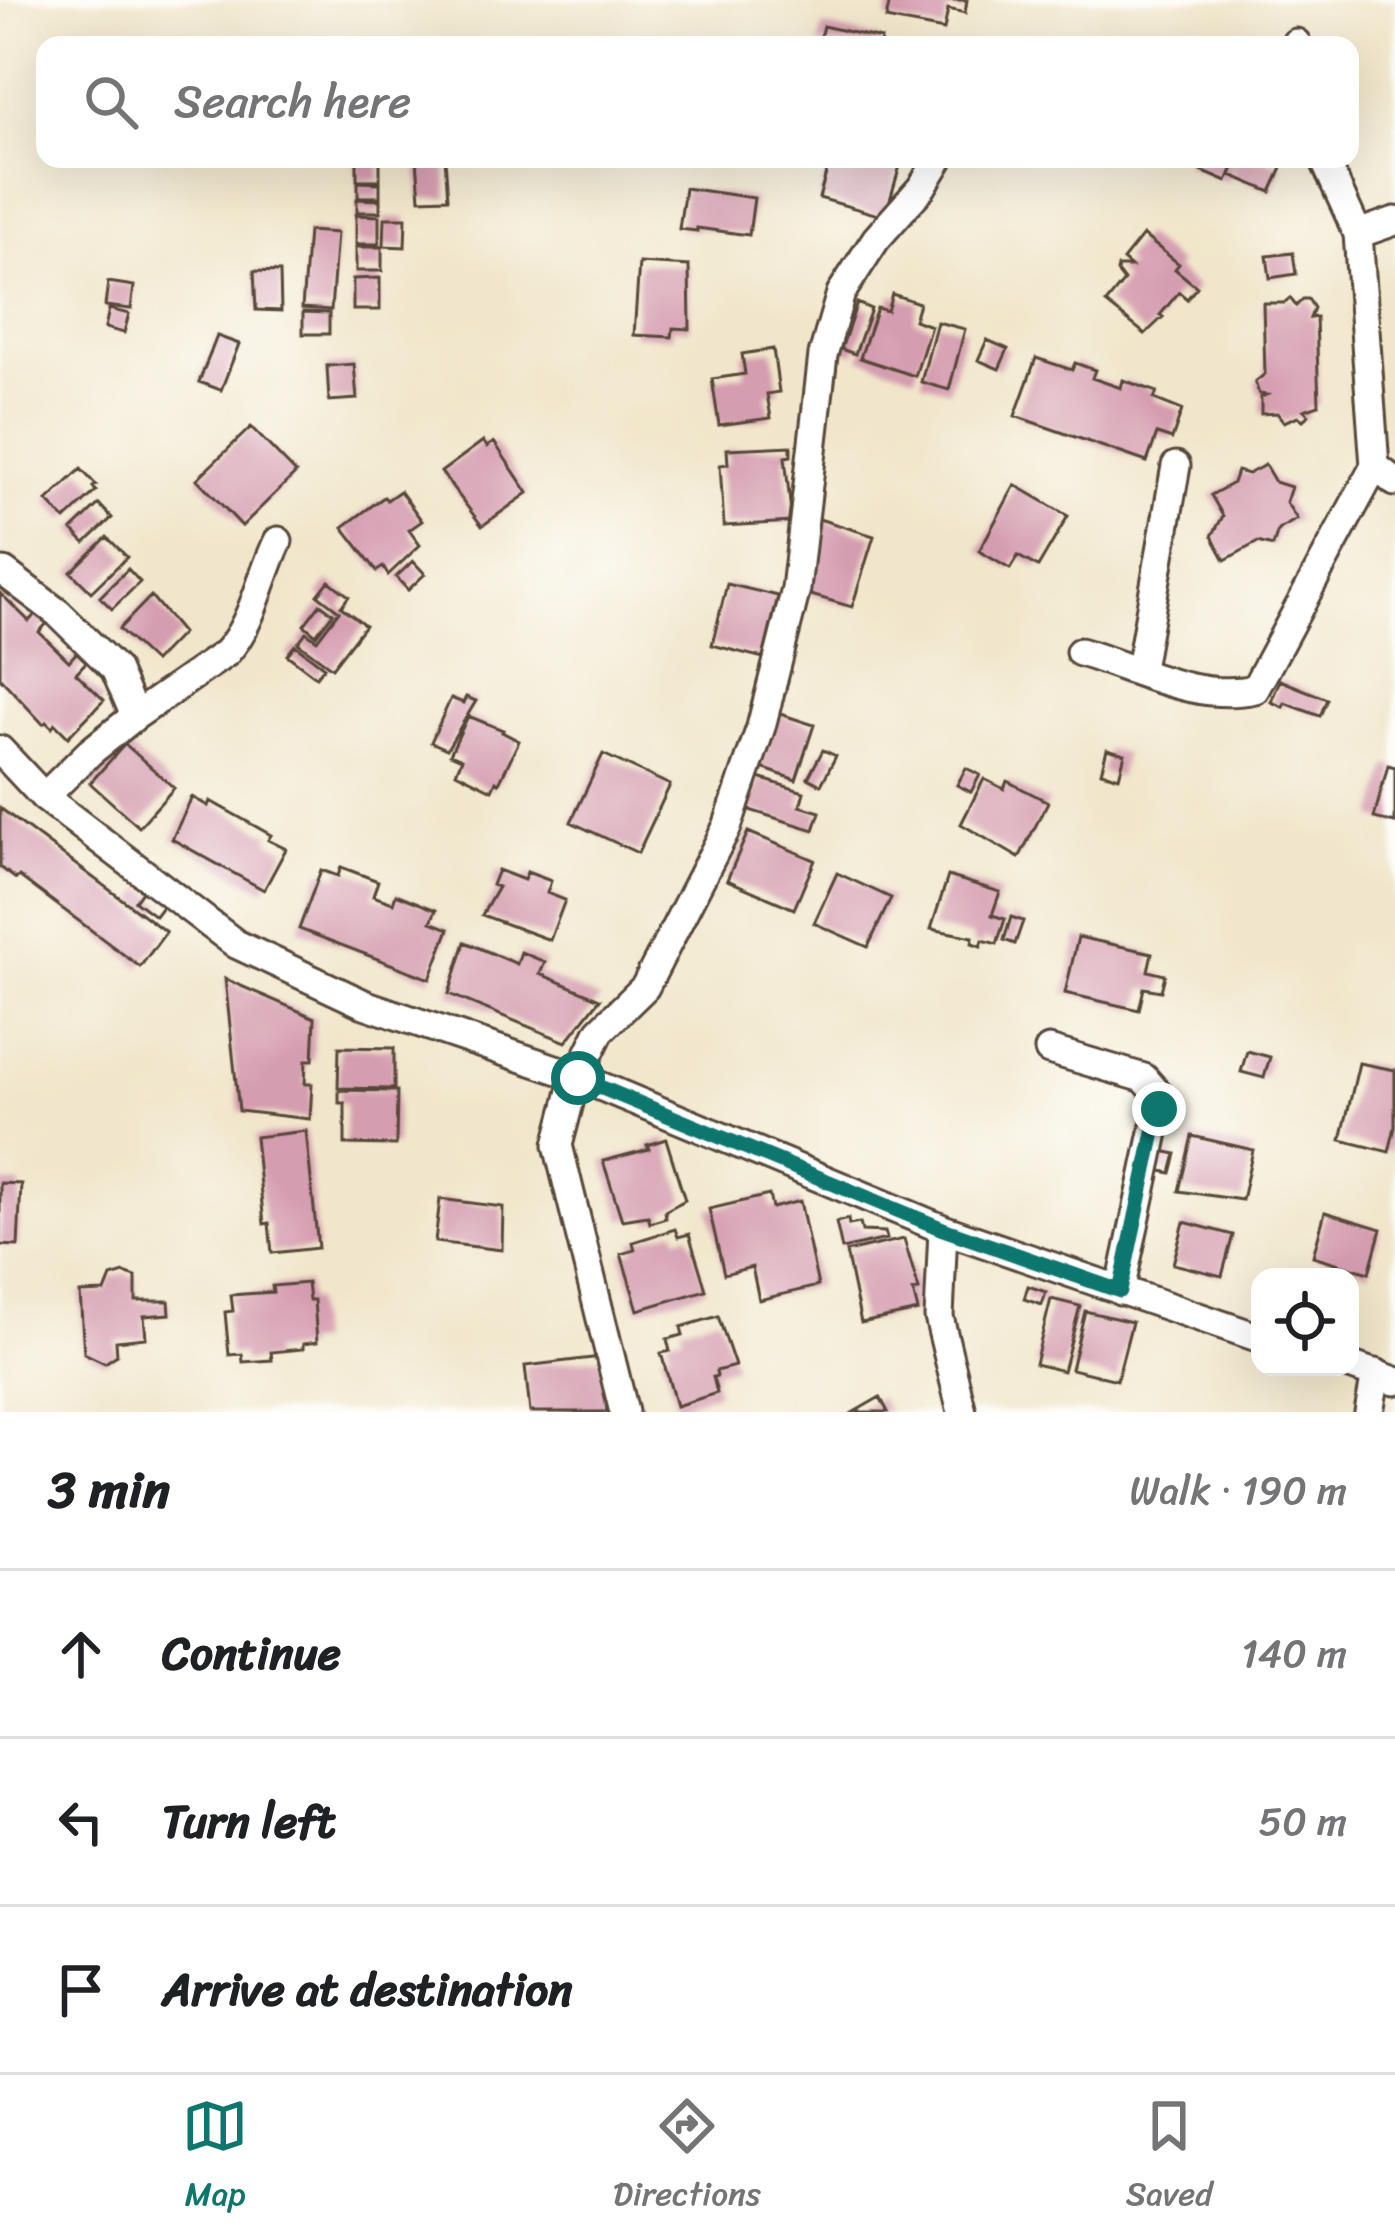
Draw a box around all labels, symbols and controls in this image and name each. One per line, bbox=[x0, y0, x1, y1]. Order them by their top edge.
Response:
search box bbox=[36, 36, 1359, 168]
text: Search here bbox=[174, 62, 411, 142]
icon: search bbox=[78, 69, 144, 135]
route start bbox=[551, 1051, 605, 1105]
route end bbox=[1132, 1082, 1186, 1136]
map controls bbox=[1251, 1268, 1359, 1376]
button: locate bbox=[1251, 1268, 1359, 1376]
text: 3 min bbox=[48, 1445, 170, 1535]
text: Walk · 190 m bbox=[1129, 1456, 1347, 1525]
text: Continue bbox=[162, 1614, 341, 1694]
text: 140 m bbox=[1241, 1619, 1347, 1688]
icon: ahead bbox=[48, 1621, 114, 1687]
text: Turn left bbox=[162, 1782, 335, 1862]
text: 50 m bbox=[1258, 1787, 1347, 1856]
icon: left bbox=[48, 1789, 114, 1855]
text: Arrive at destination bbox=[162, 1950, 572, 2030]
icon: arrive bbox=[48, 1957, 114, 2023]
tab: Map bbox=[182, 2093, 248, 2223]
tab: Directions bbox=[613, 2093, 761, 2223]
tab: Saved bbox=[1126, 2093, 1213, 2223]

